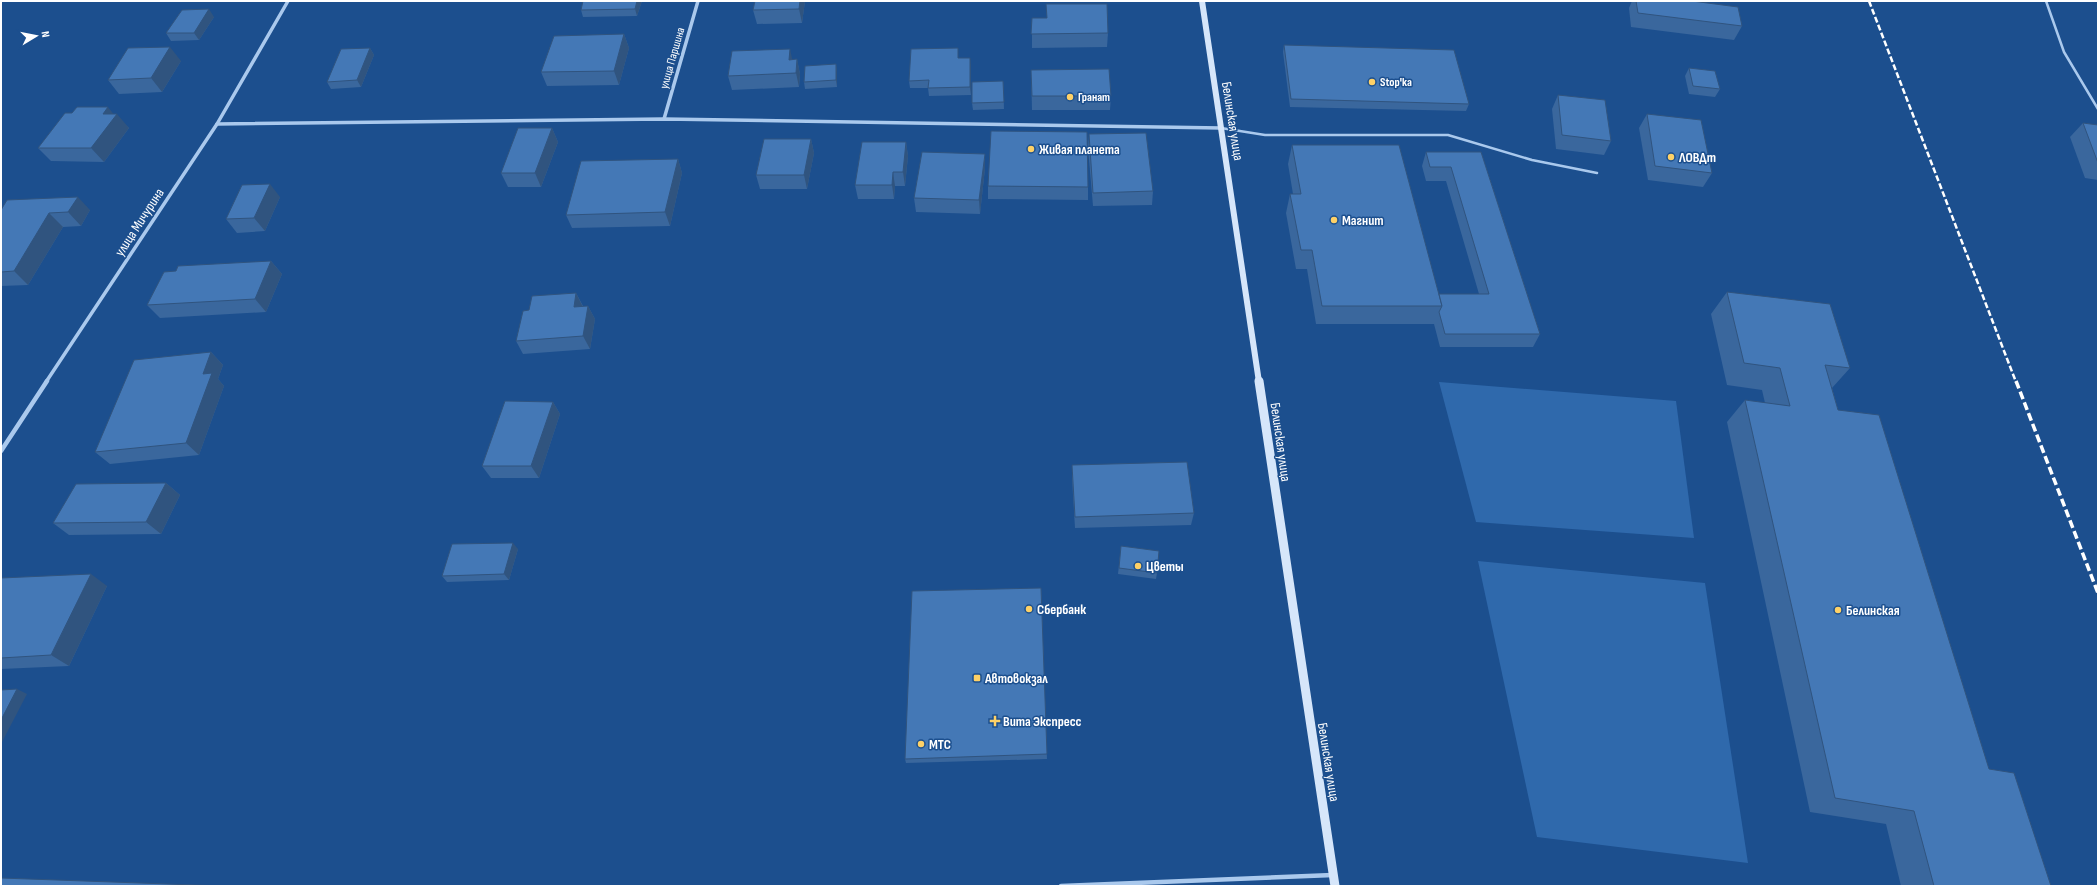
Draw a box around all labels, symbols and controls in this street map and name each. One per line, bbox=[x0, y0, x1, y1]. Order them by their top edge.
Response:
north arrow bbox=[16, 16, 56, 56]
street label: улица Паршина bbox=[657, 25, 689, 91]
text: N bbox=[38, 30, 52, 38]
place label: Stop'ka bbox=[1380, 75, 1412, 90]
marker: Stop'ka bbox=[1367, 77, 1377, 87]
street label: Белинская улица bbox=[1218, 80, 1247, 162]
place label: Гранат bbox=[1078, 90, 1110, 105]
marker: Гранат bbox=[1065, 92, 1075, 102]
place label: Живая планета bbox=[1039, 141, 1120, 158]
marker: Живая планета bbox=[1026, 144, 1036, 154]
place label: ЛОВДт bbox=[1678, 149, 1716, 166]
marker: ЛОВДт bbox=[1666, 152, 1676, 162]
street label: улица Мичурина bbox=[111, 185, 168, 259]
place label: Магнит bbox=[1342, 212, 1384, 229]
marker: Магнит bbox=[1329, 215, 1339, 225]
street label: Белинская улица bbox=[1267, 401, 1294, 483]
place label: Цветы bbox=[1146, 558, 1184, 575]
marker: Цветы bbox=[1133, 561, 1143, 571]
place label: Сбербанк bbox=[1037, 601, 1086, 618]
place label: Белинская bbox=[1846, 602, 1900, 619]
marker: Сбербанк bbox=[1024, 604, 1034, 614]
marker: Белинская bbox=[1833, 605, 1843, 615]
place label: Автовокзал bbox=[984, 670, 1048, 687]
marker: Автовокзал bbox=[972, 673, 982, 683]
place label: Вита Экспресс bbox=[1003, 713, 1082, 730]
marker: Вита Экспресс bbox=[990, 716, 1000, 726]
street label: Белинская улица bbox=[1314, 721, 1343, 803]
place label: МТС bbox=[929, 736, 951, 753]
marker: МТС bbox=[916, 739, 926, 749]

